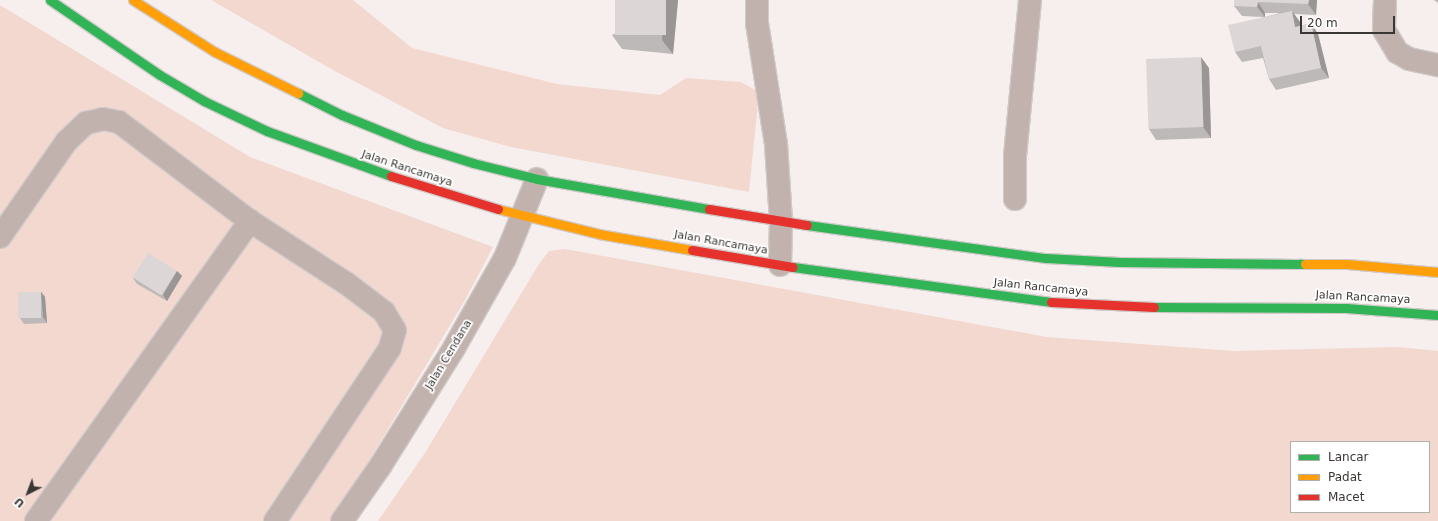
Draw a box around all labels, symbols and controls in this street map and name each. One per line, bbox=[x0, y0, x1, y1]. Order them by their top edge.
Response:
scale bar bbox=[1302, 8, 1397, 34]
text: 20 m bbox=[1307, 16, 1338, 30]
street label: Jalan Rancamaya bbox=[360, 148, 454, 190]
street label: Jalan Rancamaya bbox=[673, 228, 769, 258]
street label: Jalan Rancamaya bbox=[993, 276, 1089, 300]
street label: Jalan Rancamaya bbox=[1315, 289, 1411, 307]
street label: Jalan Cendana bbox=[423, 318, 475, 392]
legend bbox=[1290, 441, 1430, 513]
text: Lancar bbox=[1328, 450, 1369, 464]
text: Padat bbox=[1328, 470, 1362, 484]
north arrow bbox=[8, 473, 48, 513]
text: Macet bbox=[1328, 490, 1364, 504]
text: U bbox=[12, 494, 27, 510]

